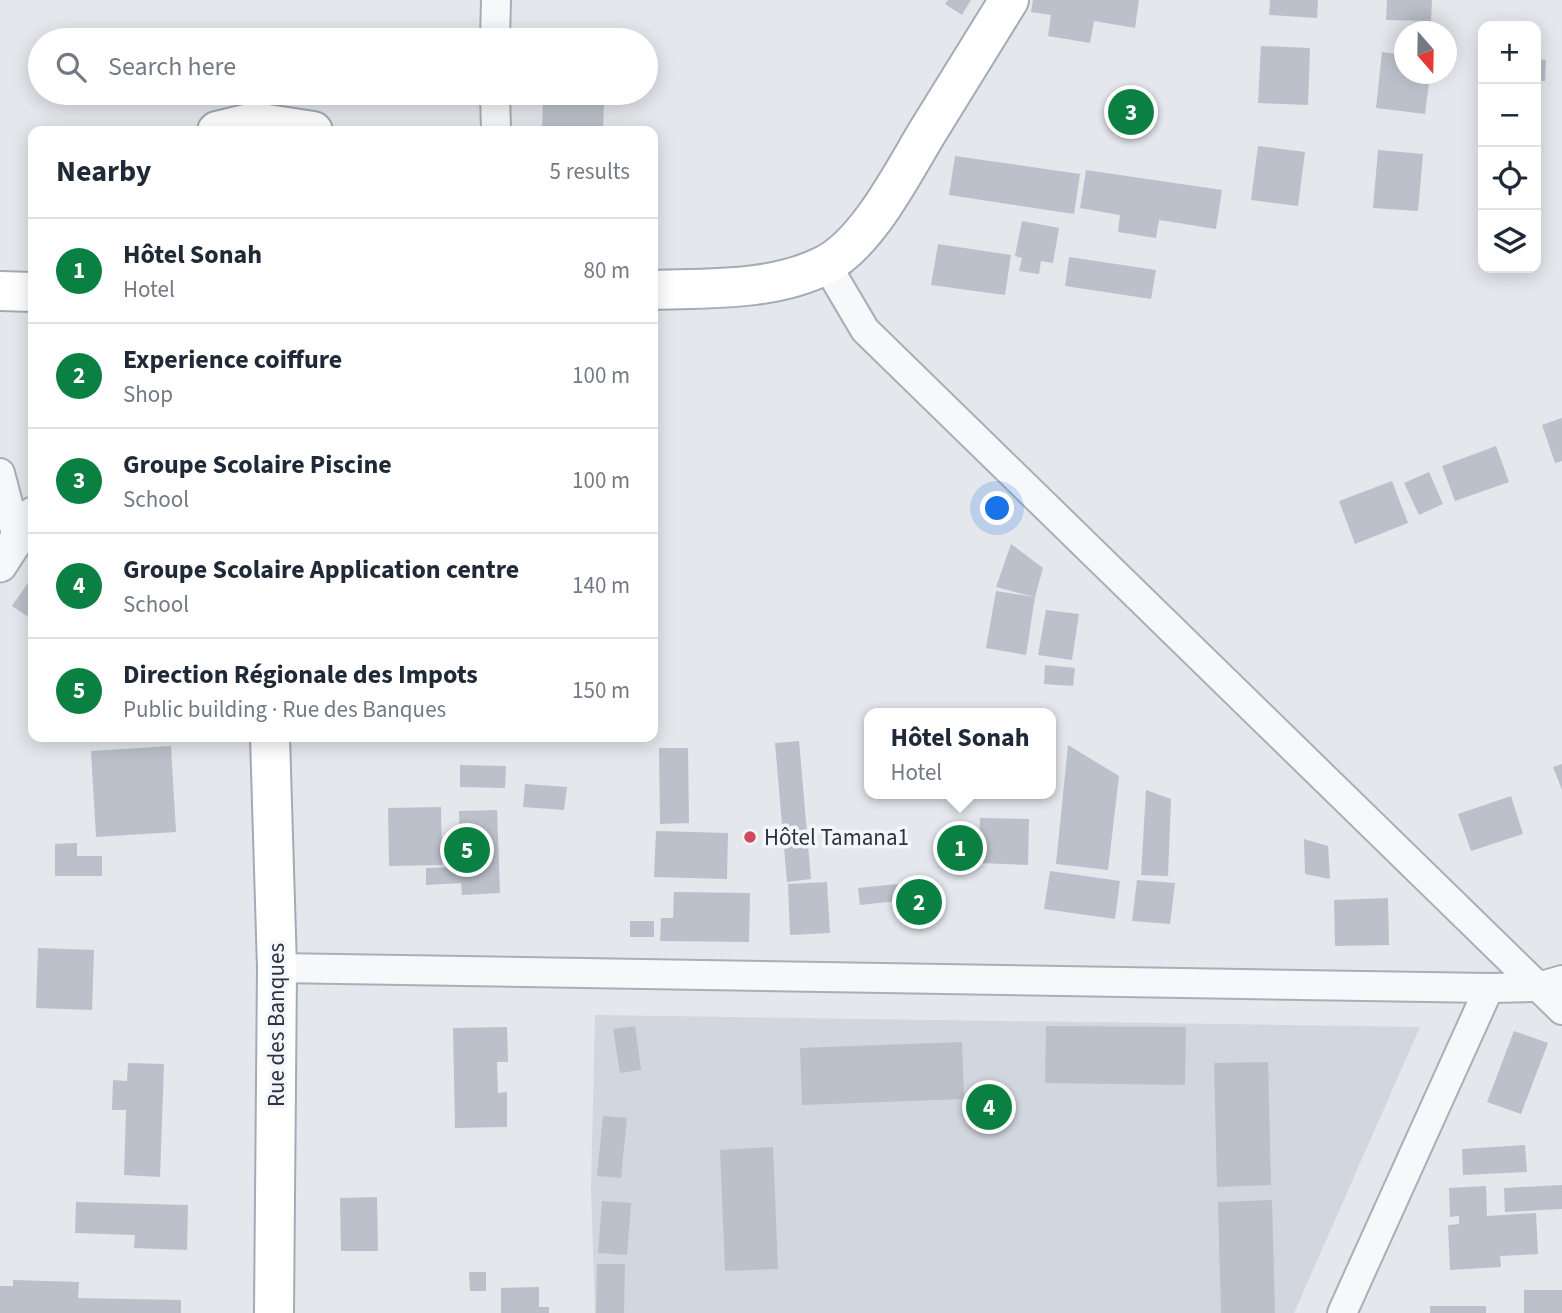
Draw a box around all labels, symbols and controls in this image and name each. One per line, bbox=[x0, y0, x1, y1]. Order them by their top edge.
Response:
north arrow bbox=[1394, 21, 1457, 84]
map controls bbox=[1478, 21, 1541, 273]
button: + bbox=[1478, 21, 1541, 84]
search box bbox=[28, 28, 658, 105]
icon: search bbox=[52, 48, 90, 86]
text: Search here bbox=[108, 48, 236, 85]
button: − bbox=[1478, 84, 1541, 147]
pin: 3 bbox=[1108, 86, 1154, 138]
button: locate bbox=[1478, 147, 1541, 210]
text: Nearby bbox=[56, 150, 151, 193]
text: 5 results bbox=[550, 155, 630, 188]
button: layers bbox=[1478, 210, 1541, 273]
text: Hôtel Sonah bbox=[123, 236, 262, 273]
text: 1 bbox=[73, 254, 85, 287]
text: 80 m bbox=[583, 254, 630, 287]
text: Hotel bbox=[123, 273, 175, 306]
text: Experience coiffure bbox=[123, 341, 342, 378]
text: 2 bbox=[73, 359, 85, 392]
text: 100 m bbox=[572, 359, 630, 392]
text: Shop bbox=[123, 378, 173, 411]
text: Groupe Scolaire Piscine bbox=[123, 446, 392, 483]
text: 3 bbox=[73, 464, 85, 497]
text: 100 m bbox=[572, 464, 630, 497]
text: School bbox=[123, 483, 189, 516]
your location bbox=[980, 491, 1014, 525]
text: Groupe Scolaire Application centre bbox=[123, 551, 519, 588]
text: 4 bbox=[73, 569, 85, 602]
text: 140 m bbox=[572, 569, 630, 602]
text: School bbox=[123, 588, 189, 621]
text: Direction Régionale des Impots bbox=[123, 656, 478, 693]
text: 5 bbox=[73, 674, 85, 707]
text: 150 m bbox=[572, 674, 630, 707]
text: Public building · Rue des Banques bbox=[123, 693, 446, 726]
popup bbox=[864, 708, 1056, 799]
text: Hôtel Sonah bbox=[890, 719, 1030, 756]
text: Hotel bbox=[890, 756, 942, 789]
place label: Hôtel Tamana1 bbox=[764, 821, 909, 854]
pin: 1 bbox=[937, 822, 983, 874]
pin: 5 bbox=[444, 824, 490, 876]
marker: Hôtel Tamana1 bbox=[742, 829, 758, 845]
pin: 2 bbox=[896, 876, 942, 928]
street label: Rue des Banques bbox=[260, 943, 293, 1107]
pin: 4 bbox=[966, 1081, 1012, 1133]

